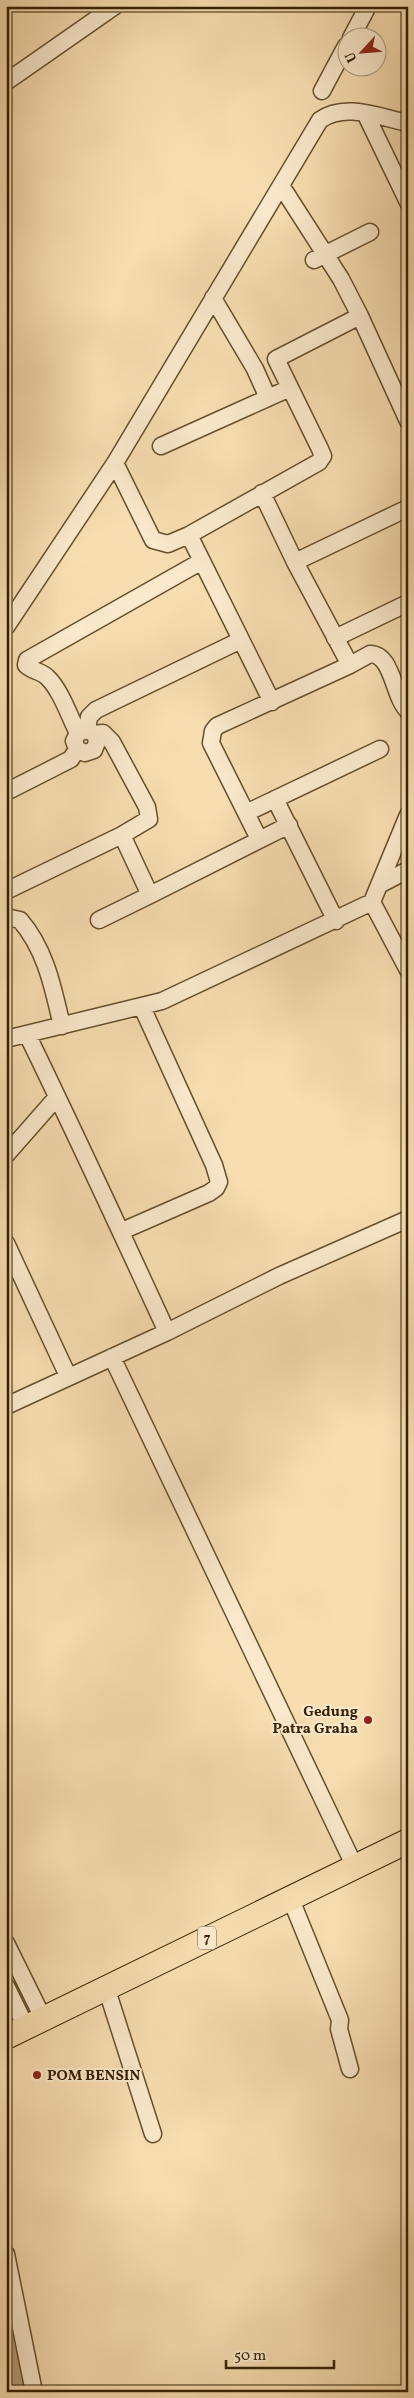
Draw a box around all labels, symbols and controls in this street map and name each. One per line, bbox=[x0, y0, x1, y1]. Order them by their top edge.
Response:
north arrow bbox=[336, 28, 386, 78]
text: U bbox=[341, 48, 362, 66]
place label: Gedung Patra Graha bbox=[272, 1702, 358, 1740]
marker: Gedung Patra Graha bbox=[362, 1714, 374, 1726]
road number: 7 bbox=[198, 1926, 216, 1950]
place label: POM BENSIN bbox=[47, 2066, 141, 2087]
marker: POM BENSIN bbox=[31, 2069, 43, 2081]
scale bar bbox=[226, 2338, 334, 2370]
text: 50 m bbox=[234, 2346, 266, 2367]

